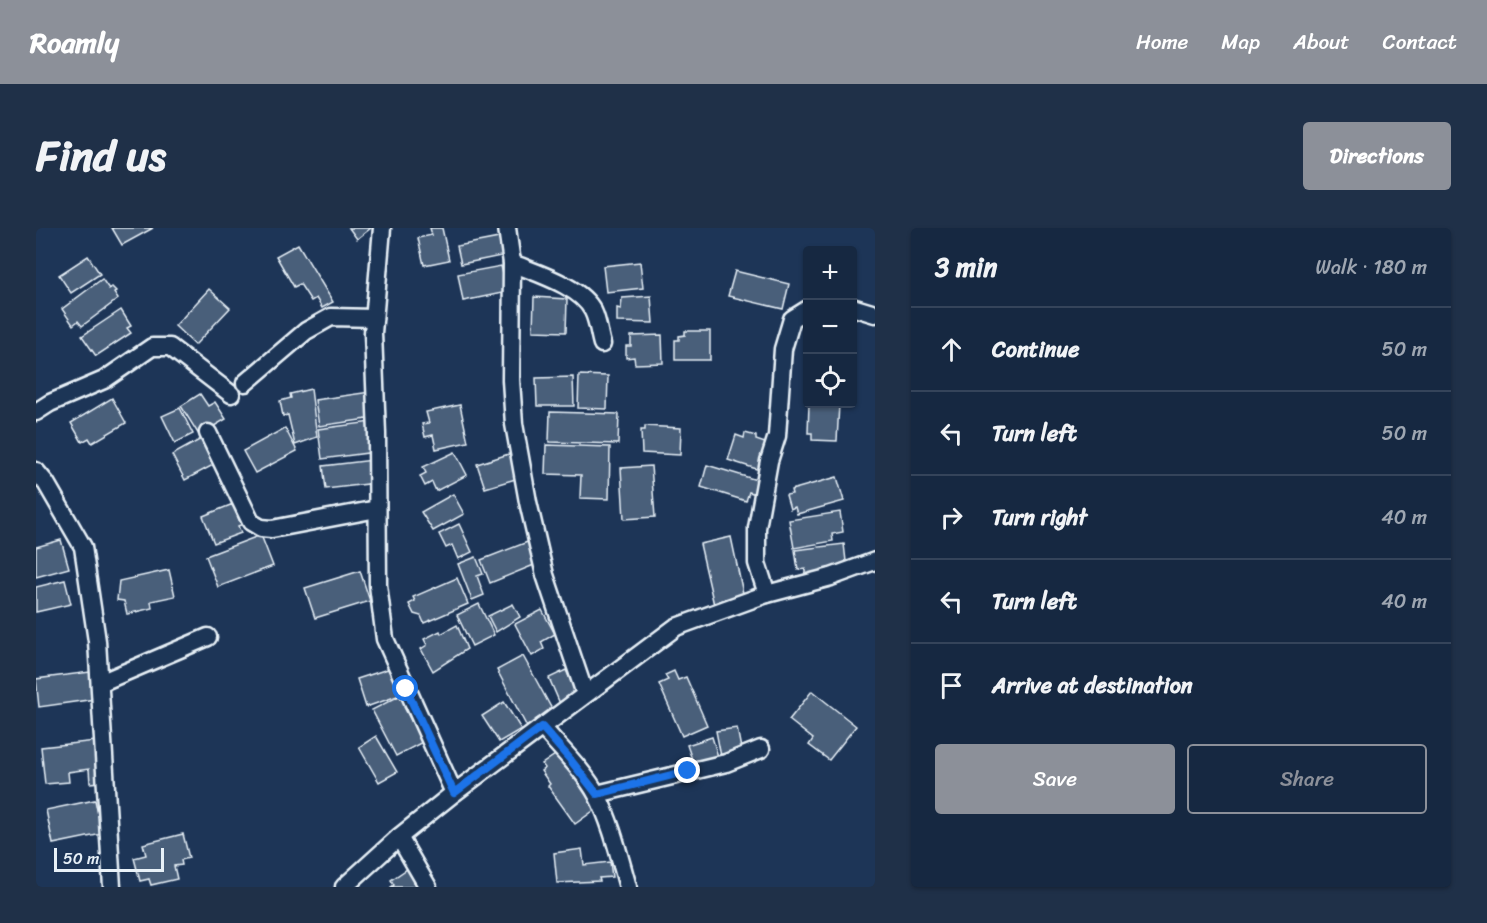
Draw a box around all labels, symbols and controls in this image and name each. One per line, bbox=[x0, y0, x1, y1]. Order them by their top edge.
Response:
text: Roamly bbox=[30, 18, 119, 67]
text: Home bbox=[1136, 23, 1188, 61]
text: Map bbox=[1221, 23, 1260, 61]
text: About bbox=[1293, 23, 1350, 61]
text: Contact bbox=[1383, 23, 1457, 61]
text: Find us bbox=[36, 119, 166, 193]
button: Directions bbox=[1303, 122, 1451, 190]
text: 3 min bbox=[935, 244, 997, 290]
map controls bbox=[803, 246, 857, 408]
button: + bbox=[803, 246, 857, 300]
text: Walk · 180 m bbox=[1316, 250, 1427, 285]
button: − bbox=[803, 300, 857, 354]
text: Continue bbox=[992, 330, 1080, 369]
text: 50 m bbox=[1382, 332, 1427, 367]
icon: ahead bbox=[935, 333, 968, 366]
button: locate bbox=[803, 354, 857, 408]
text: Turn left bbox=[992, 414, 1077, 453]
text: 50 m bbox=[1382, 416, 1427, 451]
icon: left bbox=[935, 417, 968, 450]
text: Turn right bbox=[992, 498, 1087, 537]
text: 40 m bbox=[1381, 500, 1427, 535]
icon: right bbox=[935, 501, 968, 534]
text: Turn left bbox=[992, 582, 1077, 621]
text: 40 m bbox=[1381, 584, 1427, 619]
icon: left bbox=[935, 585, 968, 618]
text: Arrive at destination bbox=[992, 666, 1193, 705]
icon: arrive bbox=[935, 669, 968, 702]
route start bbox=[392, 675, 418, 701]
button: Save bbox=[935, 744, 1175, 814]
button: Share bbox=[1187, 744, 1427, 814]
route end bbox=[674, 757, 700, 783]
text: 50 m bbox=[63, 844, 99, 873]
scale bar bbox=[54, 845, 164, 872]

